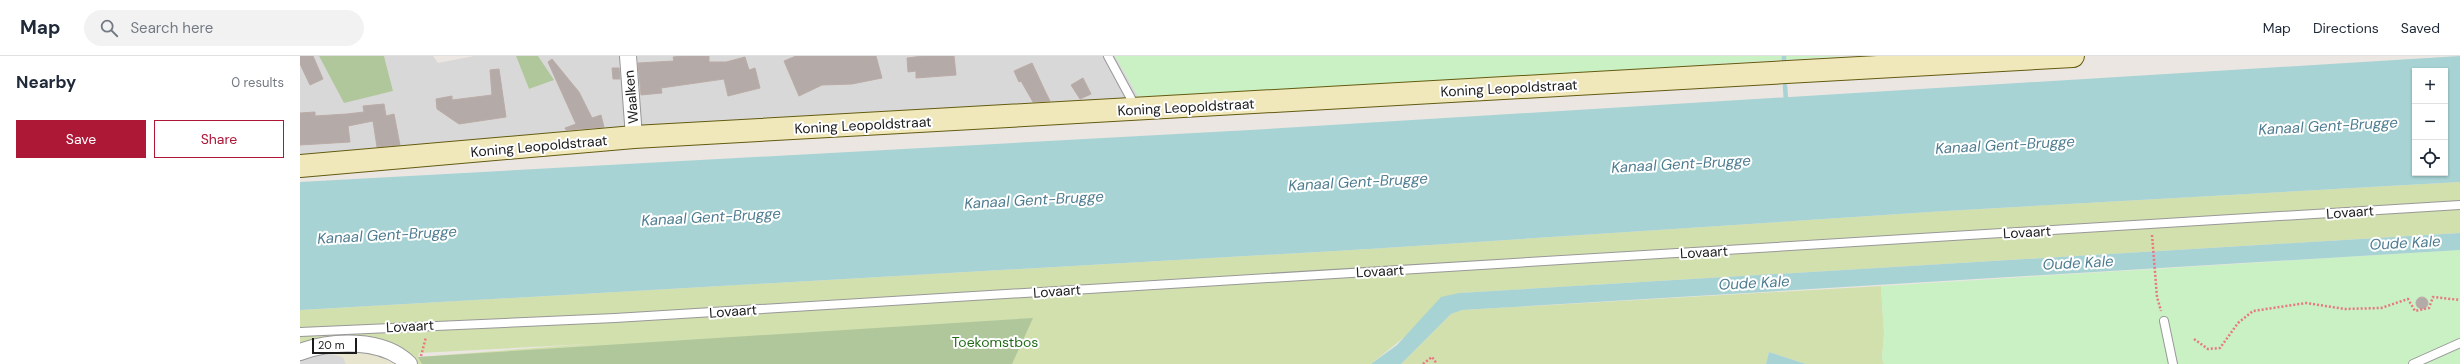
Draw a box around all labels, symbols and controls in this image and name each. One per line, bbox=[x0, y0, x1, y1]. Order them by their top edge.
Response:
search box bbox=[84, 10, 364, 46]
text: Map bbox=[20, 15, 60, 40]
icon: search bbox=[98, 17, 120, 39]
text: Search here bbox=[130, 18, 213, 38]
text: Map bbox=[2263, 19, 2291, 37]
text: Directions bbox=[2313, 19, 2379, 37]
text: Saved bbox=[2401, 19, 2440, 37]
map controls bbox=[2412, 68, 2448, 176]
button: + bbox=[2412, 68, 2448, 104]
street label: Waalken bbox=[620, 69, 642, 125]
text: Nearby bbox=[16, 71, 76, 93]
text: 0 results bbox=[231, 74, 284, 91]
street label: Koning Leopoldstraat bbox=[1440, 75, 1578, 101]
street label: Koning Leopoldstraat bbox=[1117, 94, 1255, 120]
button: − bbox=[2412, 104, 2448, 140]
street label: Koning Leopoldstraat bbox=[794, 112, 932, 138]
water label: Kanaal Gent-Brugge bbox=[2258, 112, 2399, 140]
button: Save bbox=[16, 120, 146, 158]
button: Share bbox=[154, 120, 284, 158]
street label: Koning Leopoldstraat bbox=[470, 131, 608, 161]
water label: Kanaal Gent-Brugge bbox=[1935, 131, 2076, 159]
button: locate bbox=[2412, 140, 2448, 176]
water label: Kanaal Gent-Brugge bbox=[1611, 150, 1752, 178]
water label: Kanaal Gent-Brugge bbox=[1288, 168, 1429, 196]
water label: Kanaal Gent-Brugge bbox=[964, 186, 1105, 214]
street label: Lovaart bbox=[2325, 201, 2375, 223]
water label: Kanaal Gent-Brugge bbox=[641, 203, 782, 231]
water label: Kanaal Gent-Brugge bbox=[317, 221, 458, 249]
street label: Lovaart bbox=[2003, 222, 2051, 242]
water label: Oude Kale bbox=[2369, 231, 2441, 255]
street label: Lovaart bbox=[1680, 242, 1728, 262]
water label: Oude Kale bbox=[2042, 251, 2114, 275]
street label: Lovaart bbox=[1356, 261, 1404, 281]
water label: Oude Kale bbox=[1718, 271, 1790, 295]
street label: Lovaart bbox=[1032, 280, 1082, 302]
street label: Lovaart bbox=[708, 300, 758, 322]
street label: Lovaart bbox=[386, 316, 434, 336]
park label: Toekomstbos bbox=[952, 333, 1038, 351]
scale bar bbox=[312, 336, 357, 355]
text: 20 m bbox=[318, 338, 344, 352]

